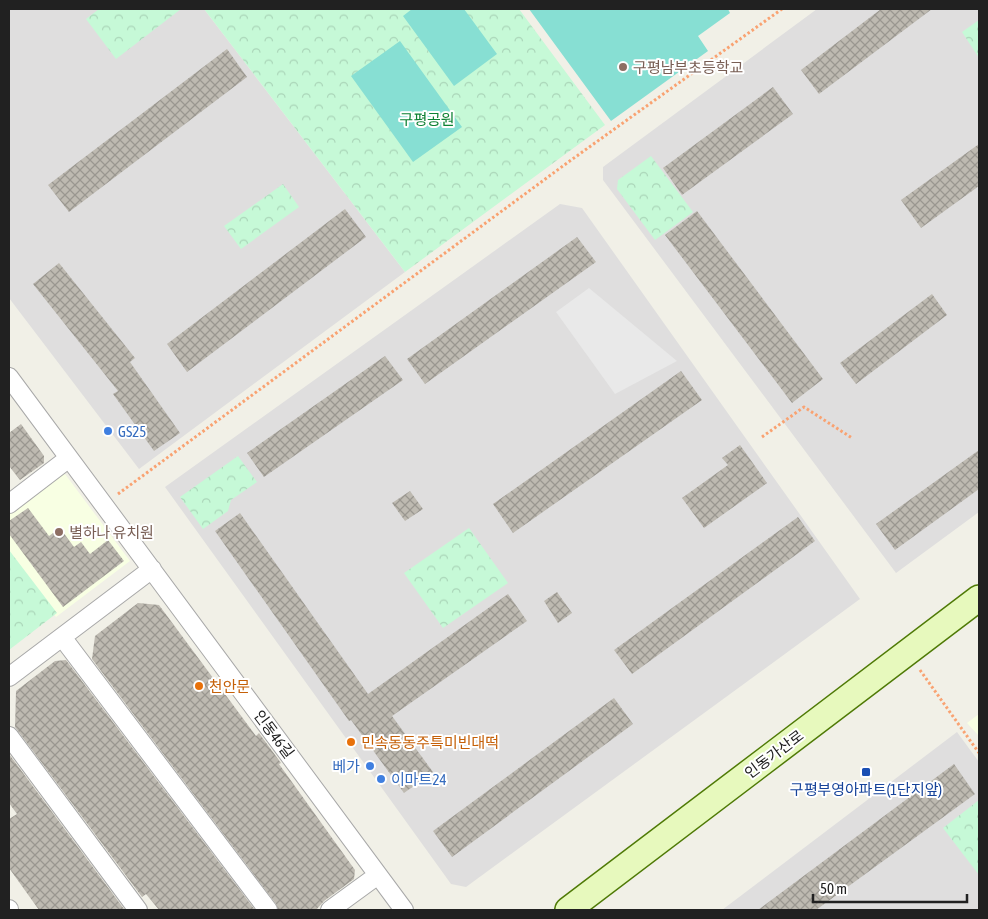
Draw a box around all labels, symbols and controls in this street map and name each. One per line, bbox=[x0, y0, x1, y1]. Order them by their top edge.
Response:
place label: 구평남부초등학교 bbox=[633, 59, 743, 76]
marker: 구평남부초등학교 bbox=[617, 61, 629, 73]
park label: 구평공원 bbox=[399, 111, 455, 128]
place label: GS25 bbox=[118, 423, 146, 440]
marker: GS25 bbox=[102, 425, 114, 437]
place label: 별하나 유치원 bbox=[69, 524, 154, 541]
marker: 별하나 유치원 bbox=[53, 526, 65, 538]
place label: 천안문 bbox=[209, 678, 250, 695]
marker: 천안문 bbox=[193, 680, 205, 692]
street label: 인동46길 bbox=[251, 707, 297, 761]
street label: 인동가산로 bbox=[741, 726, 807, 782]
place label: 민속동동주특미빈대떡 bbox=[361, 734, 499, 751]
marker: 민속동동주특미빈대떡 bbox=[345, 736, 357, 748]
place label: 베가 bbox=[332, 758, 360, 775]
marker: 베가 bbox=[364, 760, 376, 772]
marker: 구평부영아파트(1단지앞) bbox=[860, 766, 872, 778]
place label: 이마트24 bbox=[391, 771, 447, 788]
marker: 이마트24 bbox=[375, 773, 387, 785]
place label: 구평부영아파트(1단지앞) bbox=[790, 781, 942, 798]
scale bar bbox=[813, 872, 967, 904]
text: 50 m bbox=[820, 880, 847, 897]

